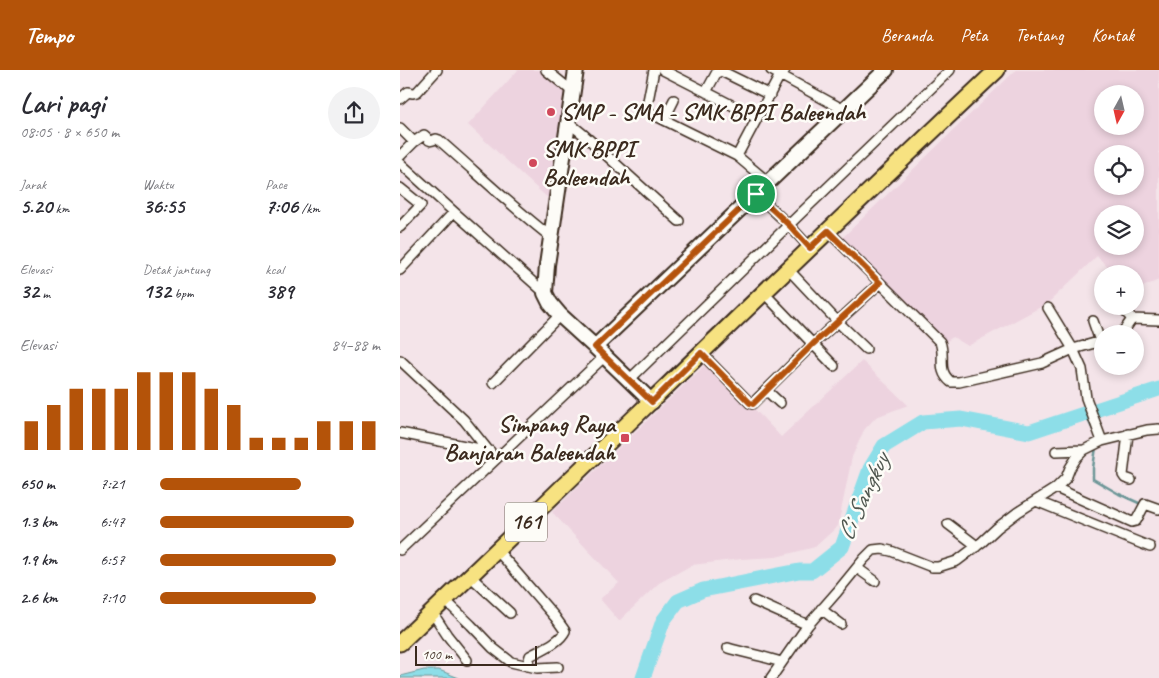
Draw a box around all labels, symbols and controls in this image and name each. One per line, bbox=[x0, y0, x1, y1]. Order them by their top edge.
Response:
text: Tempo bbox=[25, 20, 73, 50]
text: Beranda bbox=[881, 24, 932, 46]
text: Peta bbox=[960, 24, 987, 46]
text: Tentang bbox=[1015, 24, 1064, 46]
text: Kontak bbox=[1092, 24, 1134, 46]
text: Lari pagi bbox=[20, 85, 105, 120]
north arrow bbox=[1094, 85, 1144, 135]
map controls bbox=[1094, 85, 1144, 375]
button: share bbox=[328, 87, 380, 139]
place label: SMP - SMA - SMK BPPI Baleendah bbox=[561, 97, 867, 127]
marker: SMP - SMA - SMK BPPI Baleendah bbox=[545, 106, 557, 118]
text: 08:05 · 8 × 650 m bbox=[20, 122, 119, 142]
place label: SMK BPPI Baleendah bbox=[543, 134, 640, 192]
button: locate bbox=[1094, 145, 1144, 195]
marker: SMK BPPI Baleendah bbox=[527, 157, 539, 169]
pin bbox=[735, 173, 777, 215]
text: Jarak bbox=[20, 176, 46, 193]
text: Waktu bbox=[143, 176, 174, 193]
text: Pace bbox=[265, 176, 287, 193]
icon: arrive bbox=[742, 180, 770, 208]
text: 5.20 bbox=[20, 193, 52, 219]
text: 36:55 bbox=[143, 193, 184, 219]
text: 7:06 bbox=[265, 193, 298, 219]
text: km bbox=[52, 200, 69, 217]
text: /km bbox=[298, 200, 320, 217]
button: layers bbox=[1094, 205, 1144, 255]
text: Elevasi bbox=[20, 261, 52, 278]
text: Detak jantung bbox=[143, 261, 210, 278]
text: kcal bbox=[265, 261, 284, 278]
button: + bbox=[1094, 265, 1144, 315]
text: 32 bbox=[20, 278, 39, 304]
text: 132 bbox=[143, 278, 171, 304]
text: 389 bbox=[265, 278, 293, 304]
text: m bbox=[39, 285, 50, 302]
text: bpm bbox=[171, 285, 194, 302]
button: − bbox=[1094, 325, 1144, 375]
text: Elevasi bbox=[20, 335, 57, 355]
text: 84–88 m bbox=[331, 335, 380, 355]
place label: Simpang Raya Banjaran Baleendah bbox=[444, 409, 617, 467]
marker: Simpang Raya Banjaran Baleendah bbox=[619, 432, 631, 444]
water label: Ci Sangkuy bbox=[829, 445, 899, 545]
text: 650 m bbox=[20, 474, 55, 494]
text: 7:21 bbox=[100, 474, 125, 494]
road number: 161 bbox=[505, 502, 547, 542]
text: 1.3 km bbox=[20, 512, 57, 532]
text: 6:47 bbox=[100, 512, 125, 532]
text: 1.9 km bbox=[20, 550, 57, 570]
text: 6:57 bbox=[100, 550, 125, 570]
text: 2.6 km bbox=[20, 588, 58, 608]
text: 7:10 bbox=[100, 588, 125, 608]
scale bar bbox=[415, 643, 538, 666]
text: 100 m bbox=[422, 646, 452, 663]

